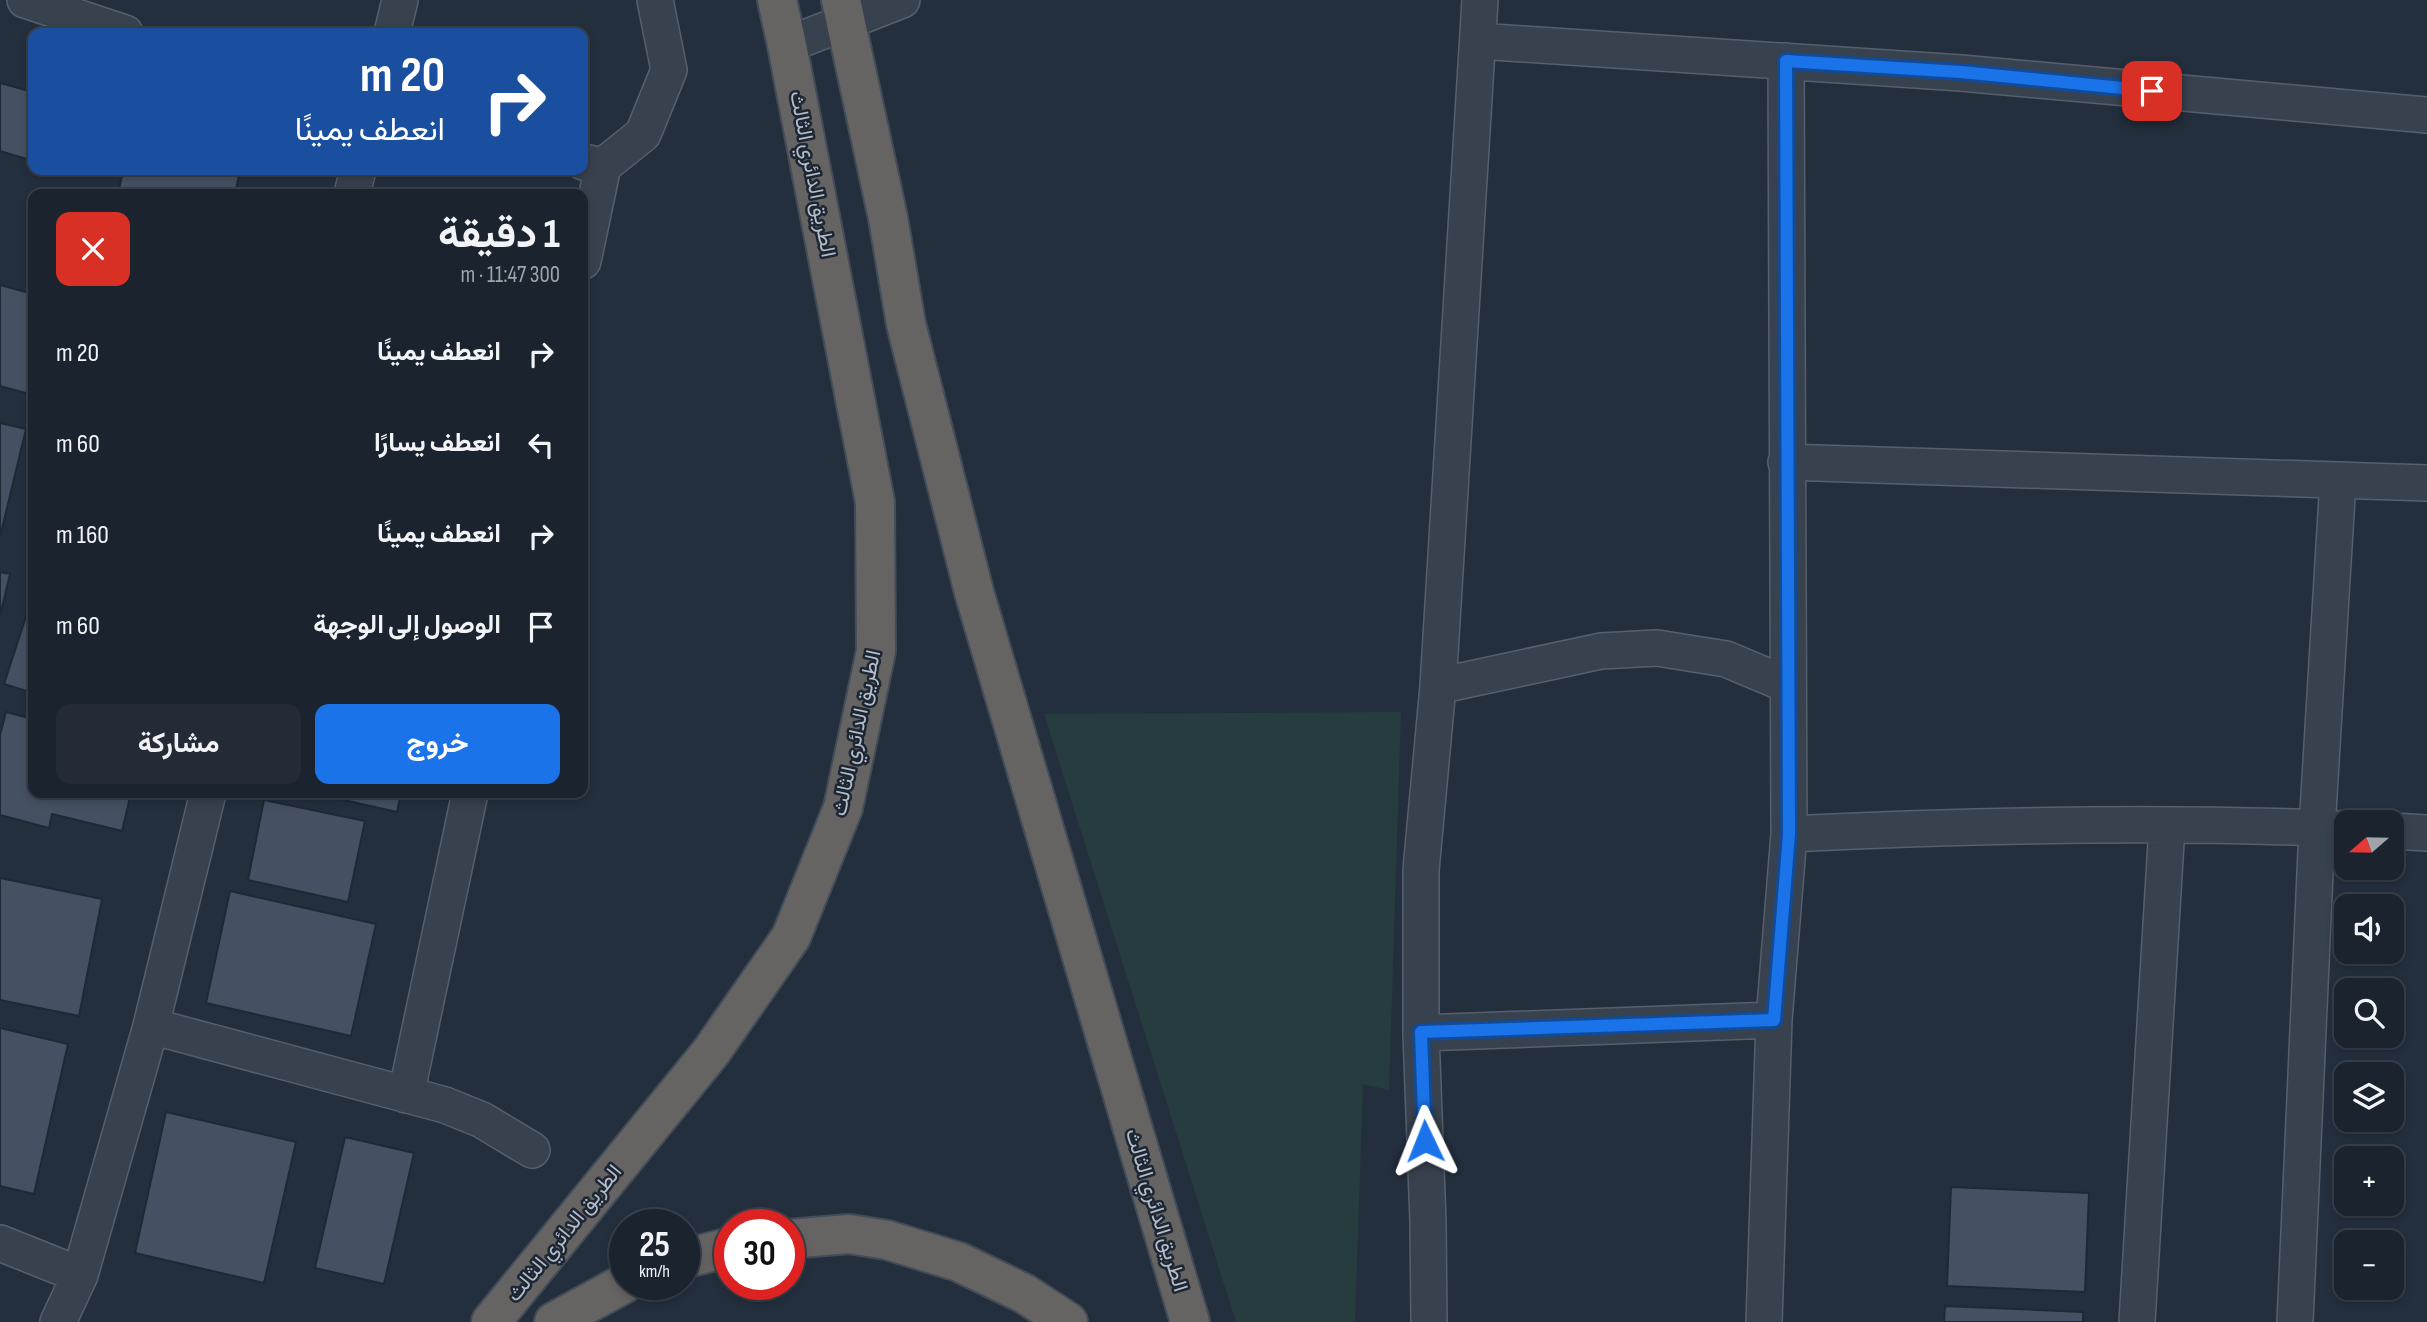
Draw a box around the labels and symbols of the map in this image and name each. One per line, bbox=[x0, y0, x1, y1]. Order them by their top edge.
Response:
pin bbox=[2122, 61, 2182, 121]
street label: الطريق الدائري الثالث bbox=[780, 89, 841, 260]
street label: الطريق الدائري الثالث bbox=[827, 648, 890, 819]
north arrow bbox=[2334, 810, 2404, 880]
position arrow bbox=[1388, 1104, 1462, 1178]
street label: الطريق الدائري الثالث bbox=[1116, 1126, 1193, 1296]
street label: الطريق الدائري الثالث bbox=[502, 1160, 630, 1309]
speed limit sign: 30 bbox=[714, 1209, 805, 1300]

